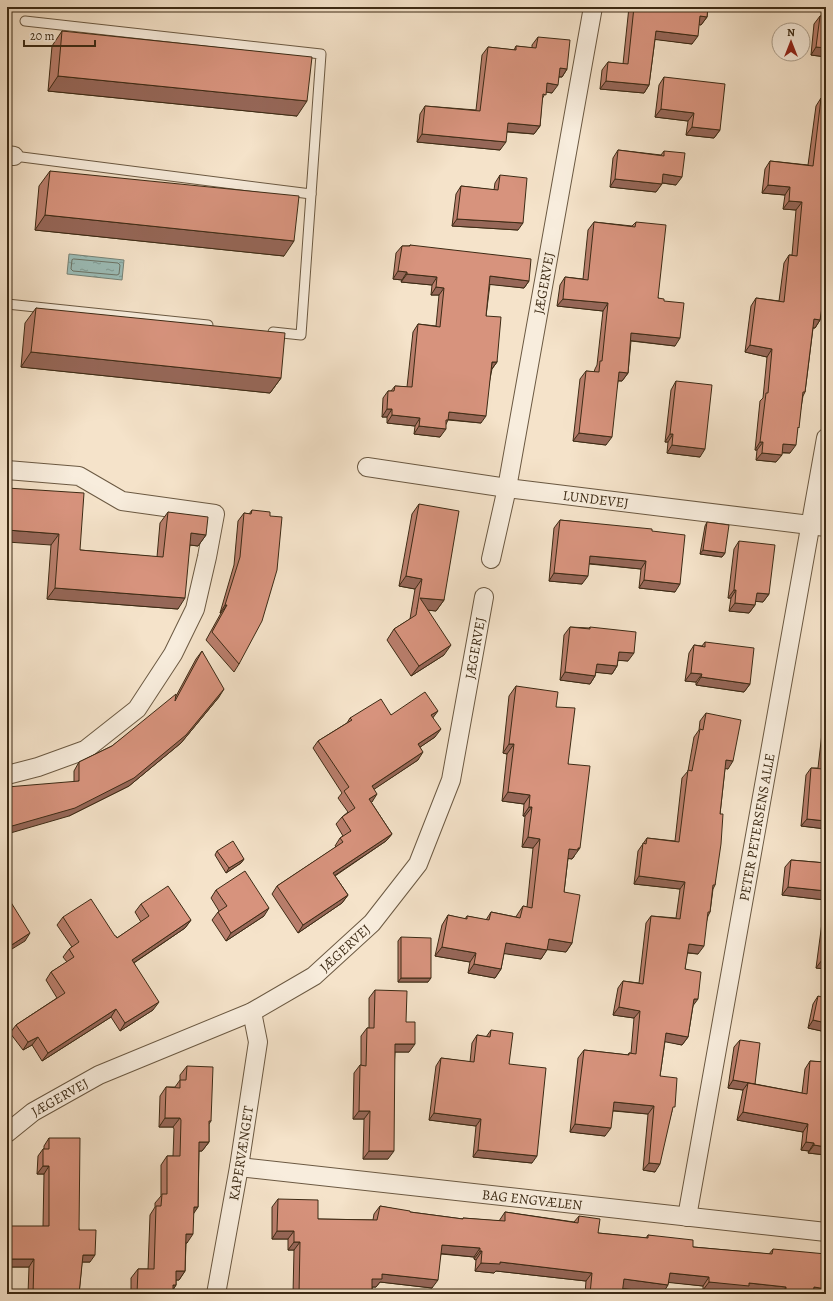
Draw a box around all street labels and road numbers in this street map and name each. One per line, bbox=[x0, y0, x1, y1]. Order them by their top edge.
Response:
street label: JÆGERVEJ bbox=[529, 251, 559, 316]
street label: LUNDEVEJ bbox=[562, 486, 630, 513]
street label: JÆGERVEJ bbox=[460, 616, 490, 681]
street label: PETER PETERSENS ALLE bbox=[735, 752, 780, 903]
street label: JÆGERVEJ bbox=[316, 920, 375, 976]
street label: JÆGERVEJ bbox=[28, 1074, 92, 1121]
street label: KAPERVÆNGET bbox=[224, 1104, 258, 1202]
street label: BAG ENGVÆLEN bbox=[481, 1185, 583, 1215]

